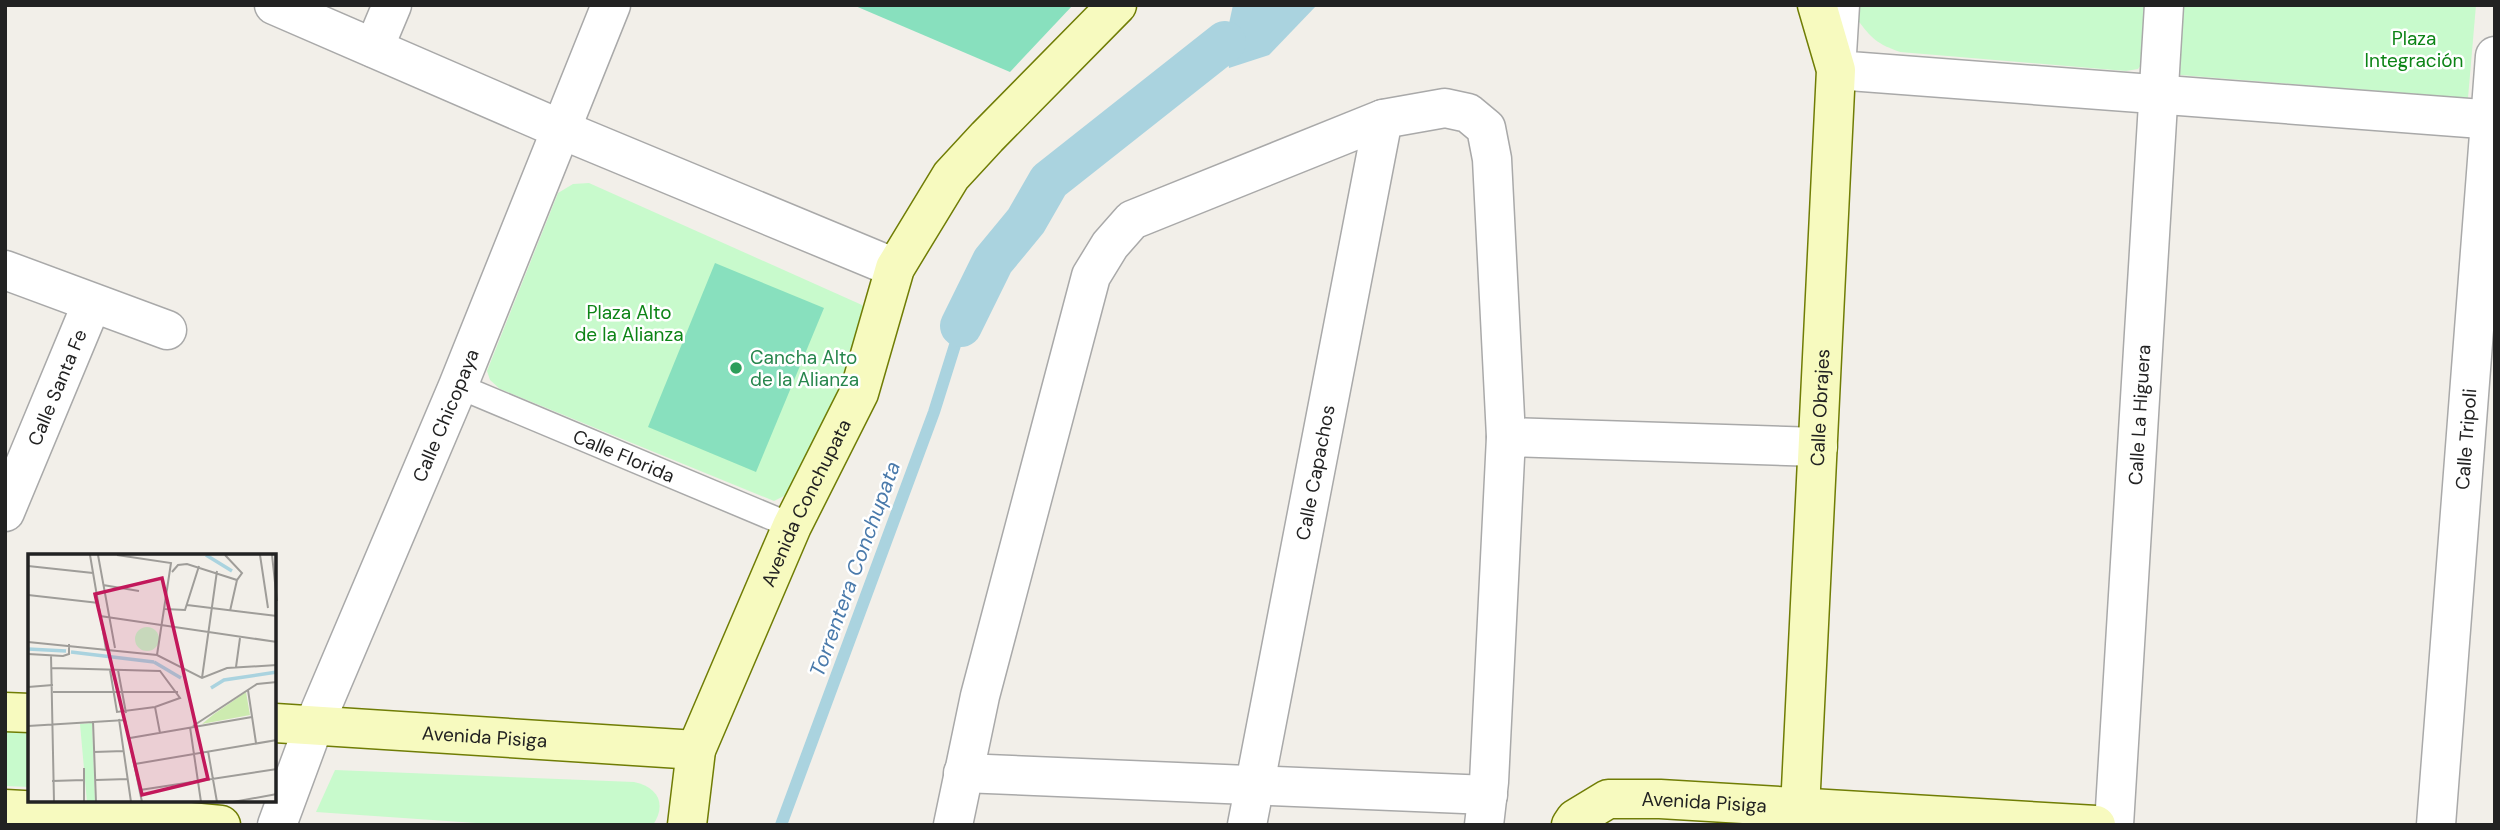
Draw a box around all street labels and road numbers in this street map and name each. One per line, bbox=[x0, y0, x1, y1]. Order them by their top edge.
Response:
street label: Calle Santa Fe bbox=[22, 325, 92, 449]
street label: Calle La Higuera bbox=[2122, 344, 2156, 486]
street label: Calle Chicopaya bbox=[406, 345, 484, 486]
street label: Calle Obrajes bbox=[1804, 348, 1835, 467]
street label: Calle Tripoli bbox=[2449, 388, 2482, 491]
street label: Calle Capachos bbox=[1290, 403, 1340, 542]
street label: Avenida Conchupata bbox=[755, 415, 856, 590]
street label: Calle Florida bbox=[569, 423, 679, 488]
street label: Avenida Pisiga bbox=[421, 720, 548, 753]
street label: Avenida Pisiga bbox=[1641, 787, 1767, 818]

